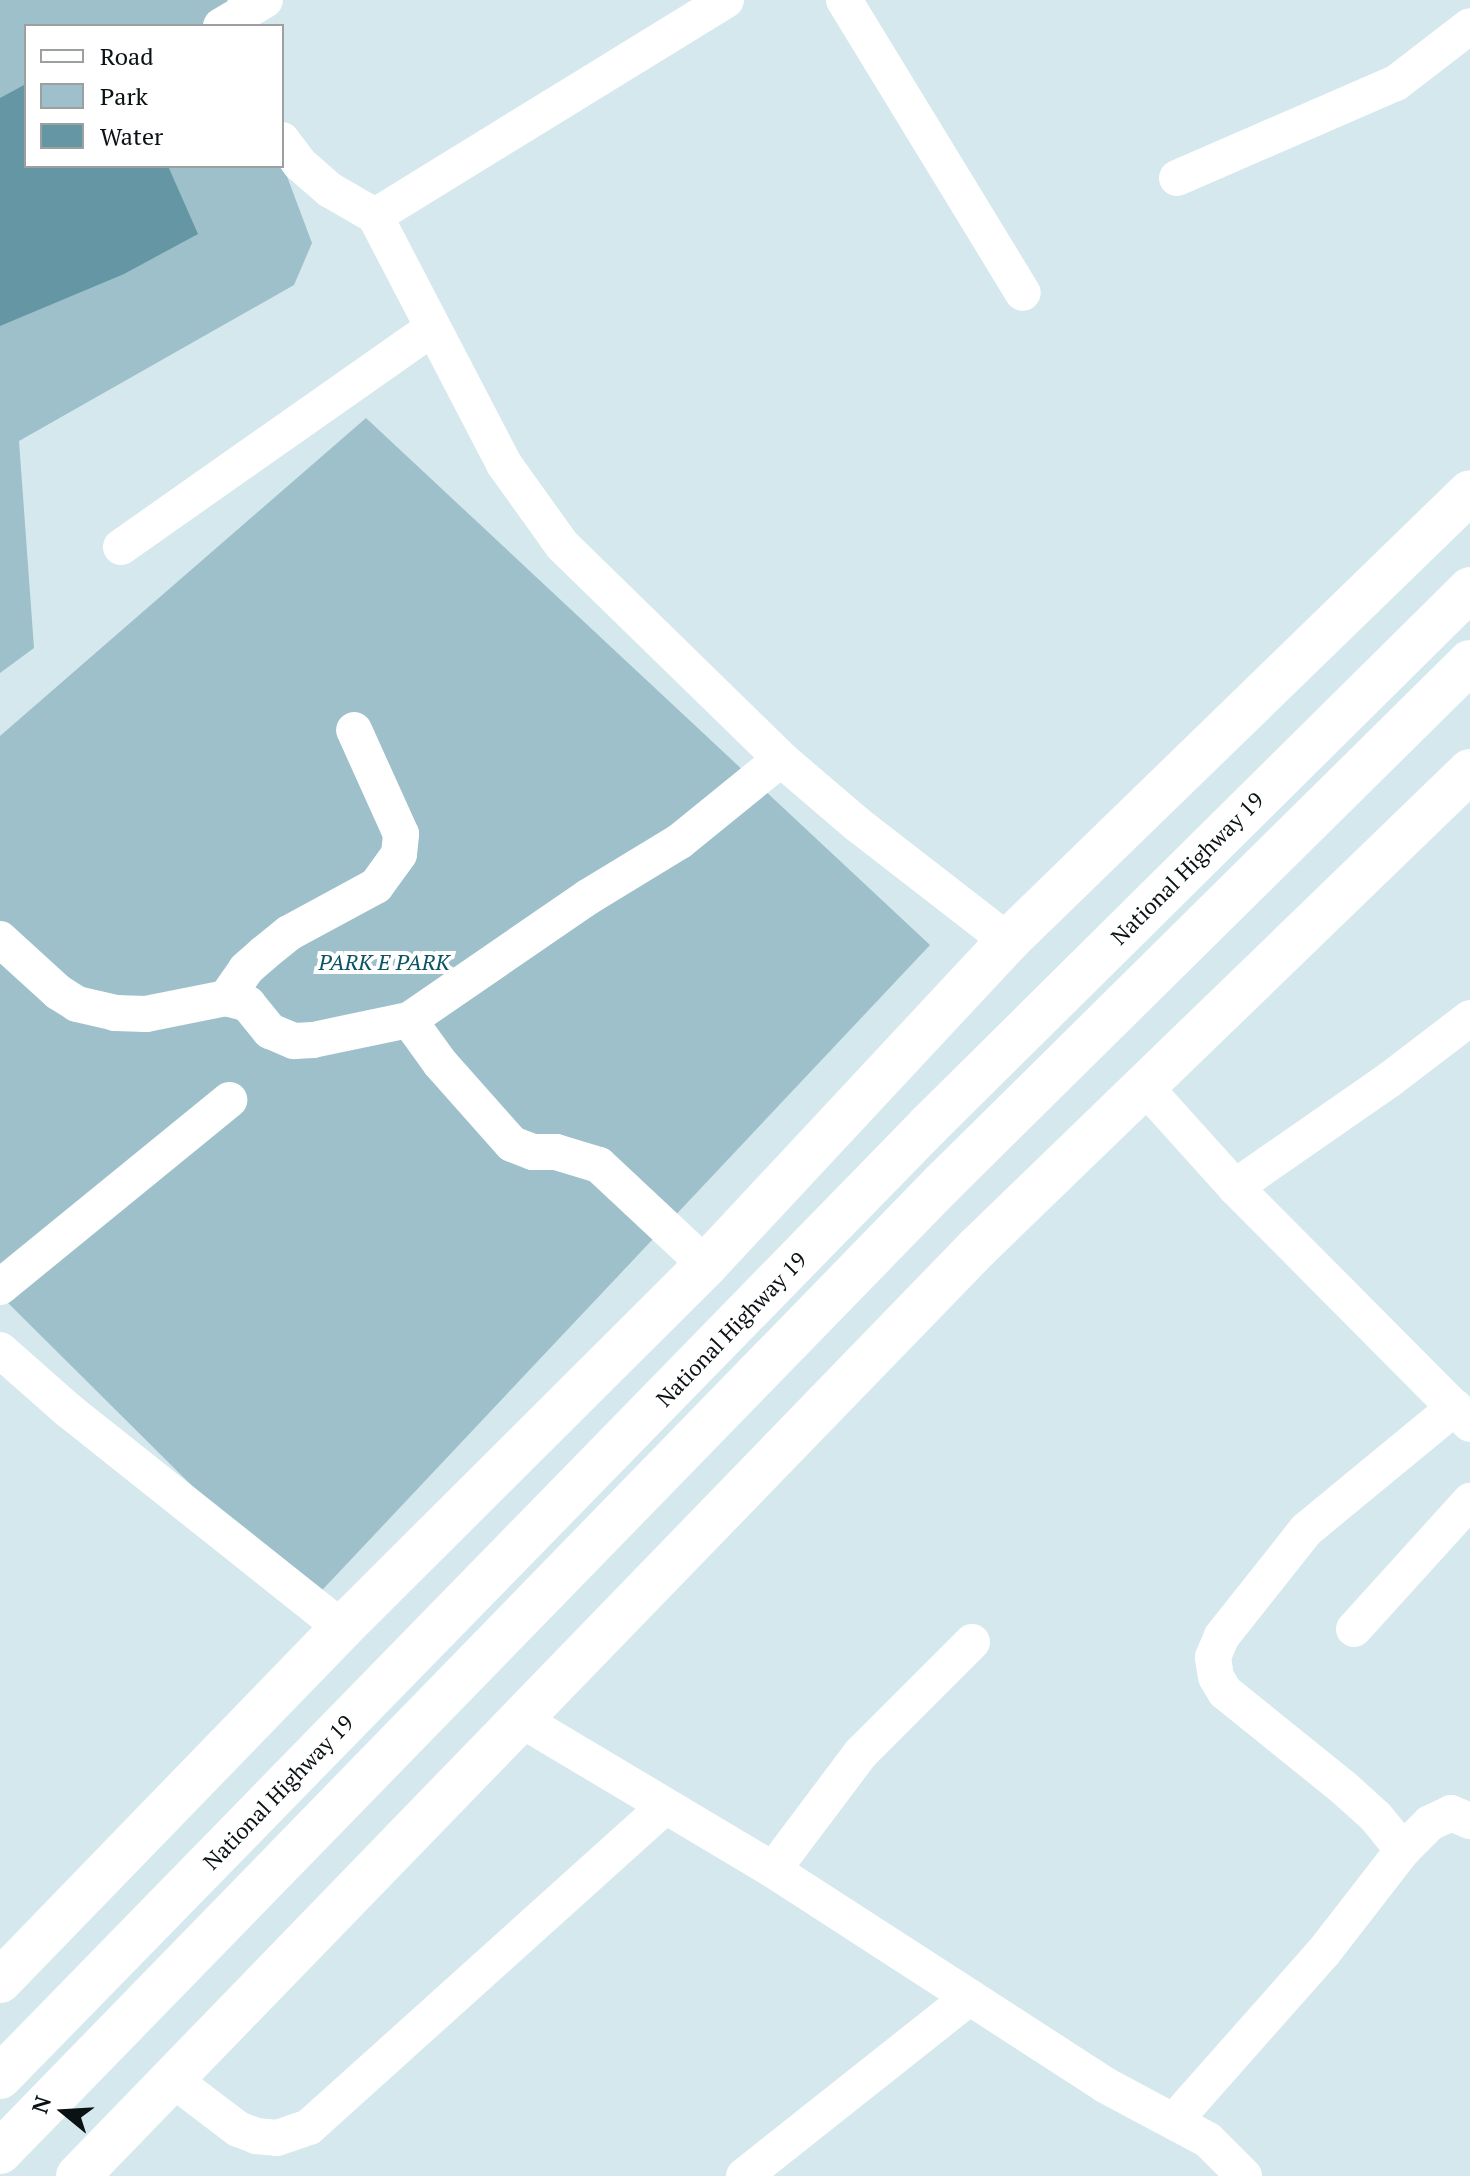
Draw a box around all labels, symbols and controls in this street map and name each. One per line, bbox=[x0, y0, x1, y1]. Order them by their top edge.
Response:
legend bbox=[24, 24, 284, 168]
text: Road bbox=[100, 40, 154, 72]
text: Park bbox=[100, 80, 148, 112]
text: Water bbox=[100, 120, 163, 152]
street label: National Highway 19 bbox=[1105, 786, 1269, 950]
park label: PARK E PARK bbox=[318, 949, 450, 975]
street label: National Highway 19 bbox=[650, 1246, 812, 1412]
street label: National Highway 19 bbox=[197, 1709, 359, 1875]
north arrow bbox=[24, 2072, 104, 2152]
text: N bbox=[24, 2092, 57, 2117]

